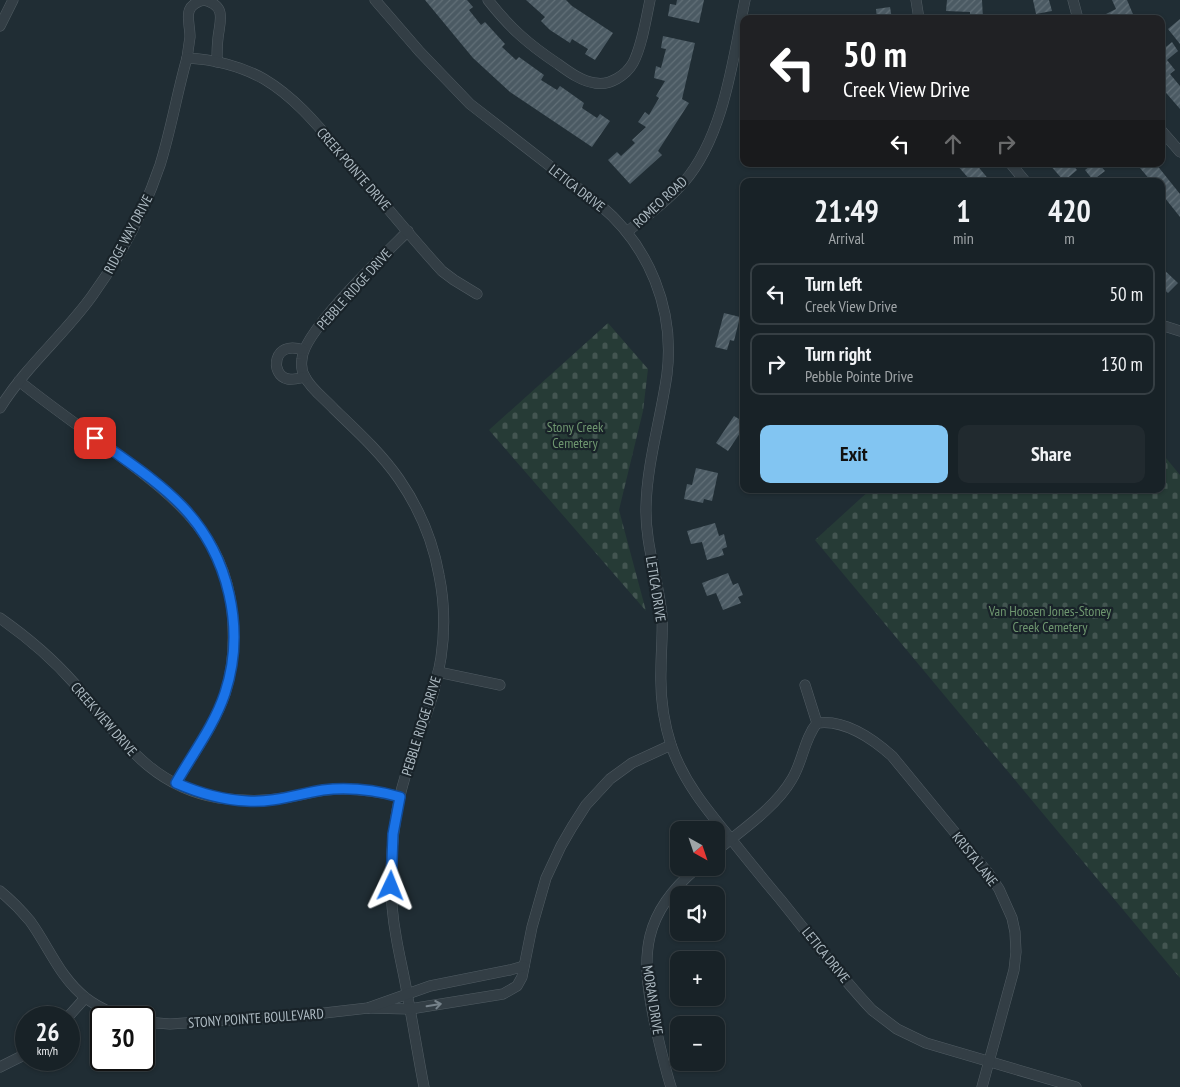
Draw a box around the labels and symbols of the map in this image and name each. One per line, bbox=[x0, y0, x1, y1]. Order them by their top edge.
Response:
street label: CREEK POINTE DRIVE bbox=[313, 124, 395, 214]
street label: LETICA DRIVE bbox=[545, 160, 609, 216]
street label: ROMEO ROAD bbox=[629, 172, 691, 232]
street label: RIDGE WAY DRIVE bbox=[100, 191, 156, 277]
street label: PEBBLE RIDGE DRIVE bbox=[313, 245, 395, 333]
pin bbox=[74, 417, 116, 459]
park label: Stony Creek Cemetery bbox=[547, 418, 604, 452]
street label: LETICA DRIVE bbox=[642, 555, 670, 623]
park label: Van Hoosen Jones-Stoney Creek Cemetery bbox=[988, 602, 1112, 636]
street label: PEBBLE RIDGE DRIVE bbox=[397, 674, 445, 778]
street label: CREEK VIEW DRIVE bbox=[67, 678, 141, 760]
north arrow bbox=[670, 821, 725, 876]
street label: KRISTA LANE bbox=[948, 828, 1002, 890]
position arrow bbox=[364, 859, 416, 911]
street label: LETICA DRIVE bbox=[798, 924, 854, 986]
street label: MORAN DRIVE bbox=[639, 964, 667, 1036]
one-way arrow bbox=[425, 1000, 441, 1010]
street label: STONY POINTE BOULEVARD bbox=[188, 1004, 324, 1032]
speed limit sign: 30 bbox=[90, 1006, 155, 1071]

